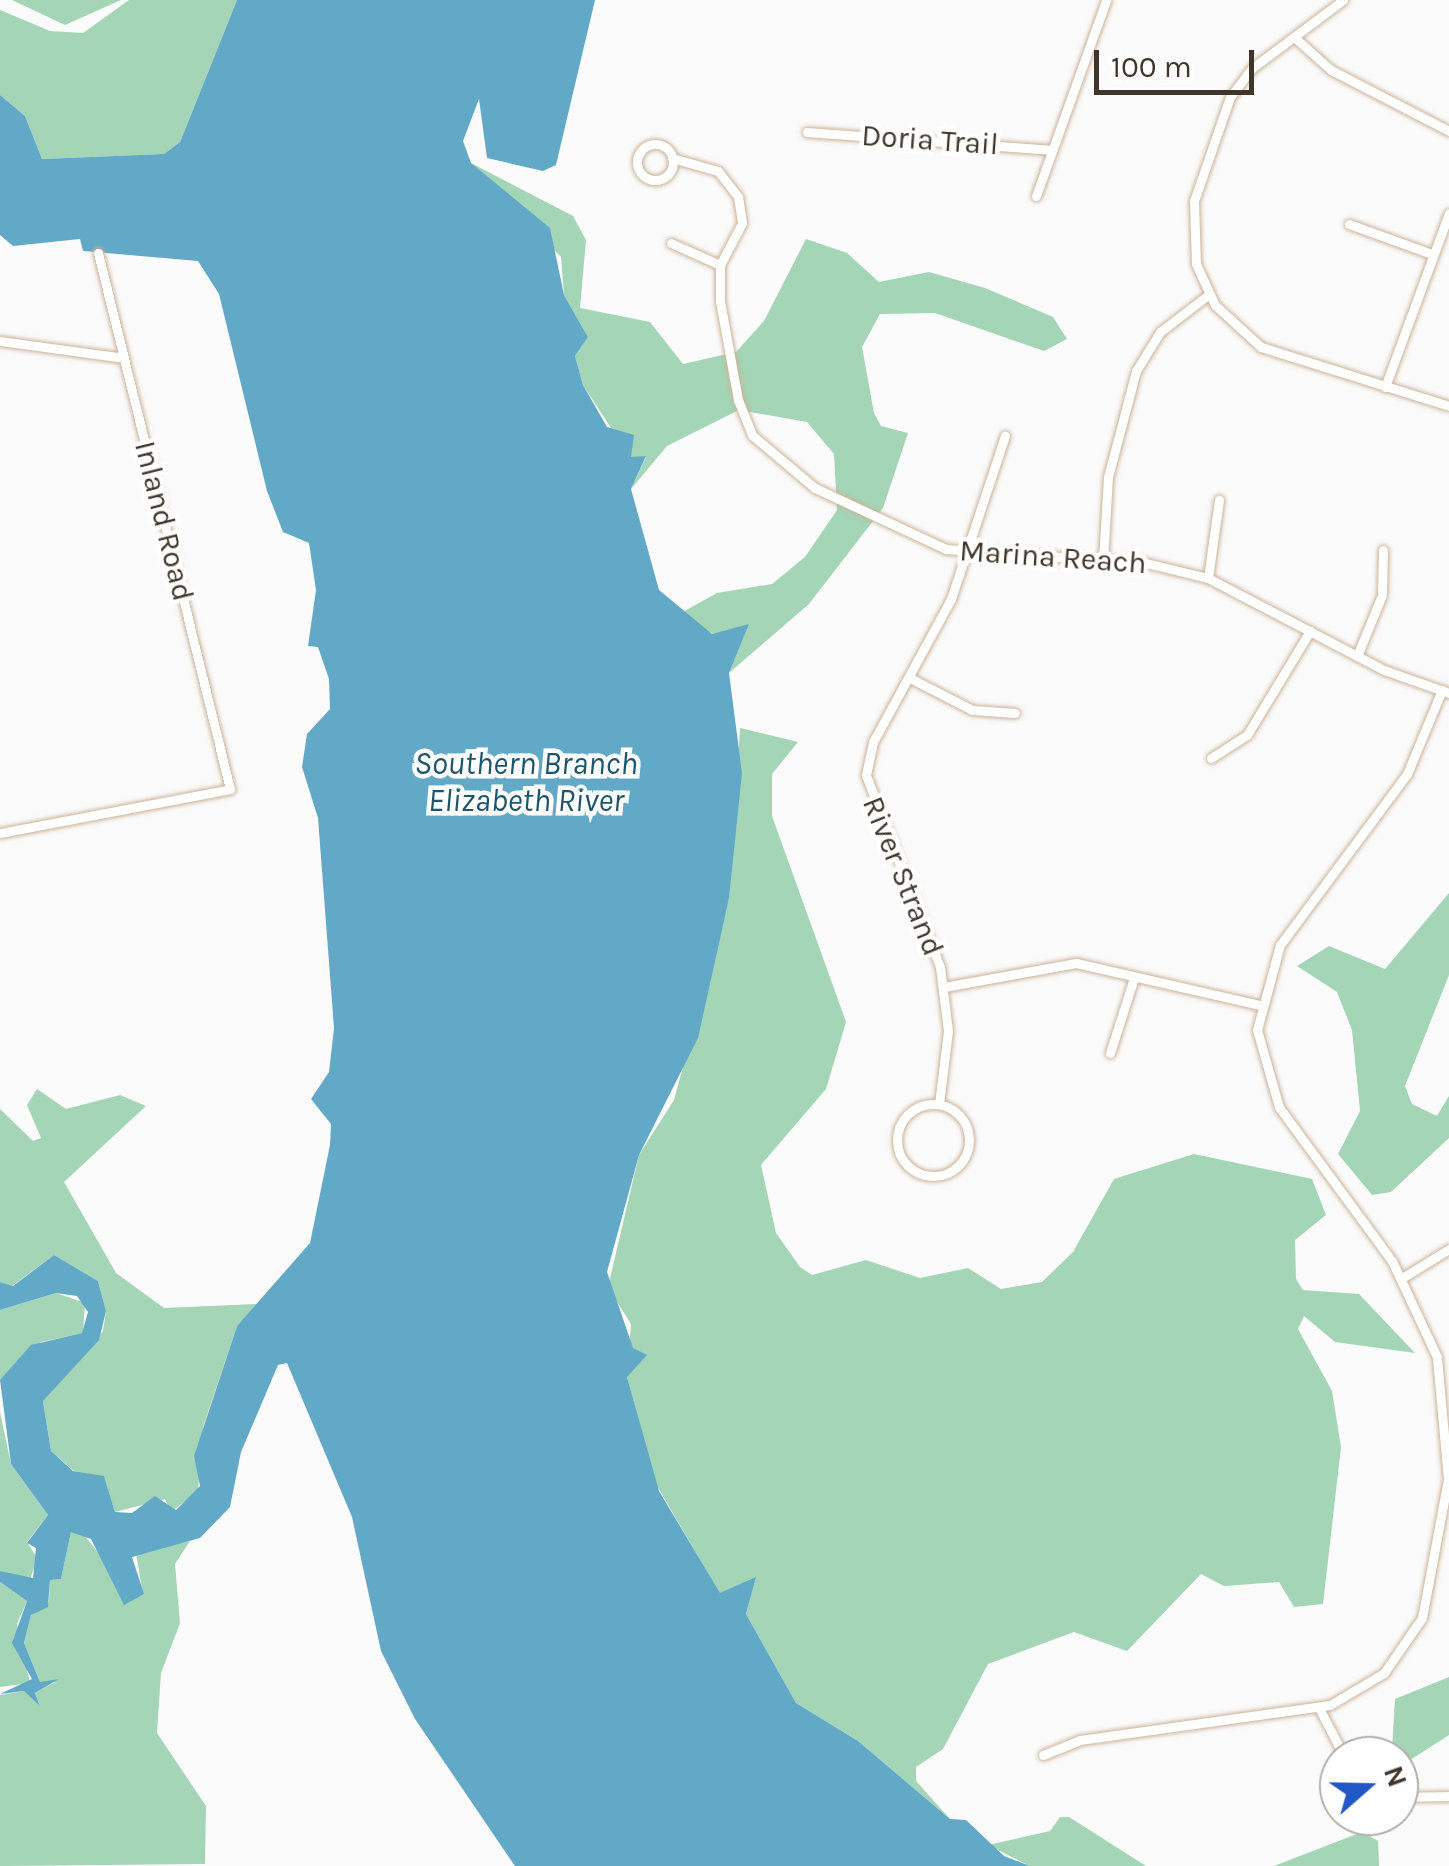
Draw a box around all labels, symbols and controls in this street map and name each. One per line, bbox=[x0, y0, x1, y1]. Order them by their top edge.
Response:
scale bar bbox=[1099, 30, 1259, 92]
text: 100 m bbox=[1111, 49, 1192, 85]
street label: Doria Trail bbox=[860, 117, 1000, 163]
street label: Inland Road bbox=[127, 437, 201, 605]
street label: Marina Reach bbox=[958, 533, 1148, 581]
water label: Southern Branch Elizabeth River bbox=[414, 746, 638, 821]
street label: River Strand bbox=[855, 791, 951, 961]
north arrow bbox=[1319, 1736, 1419, 1836]
text: N bbox=[1377, 1761, 1415, 1791]

